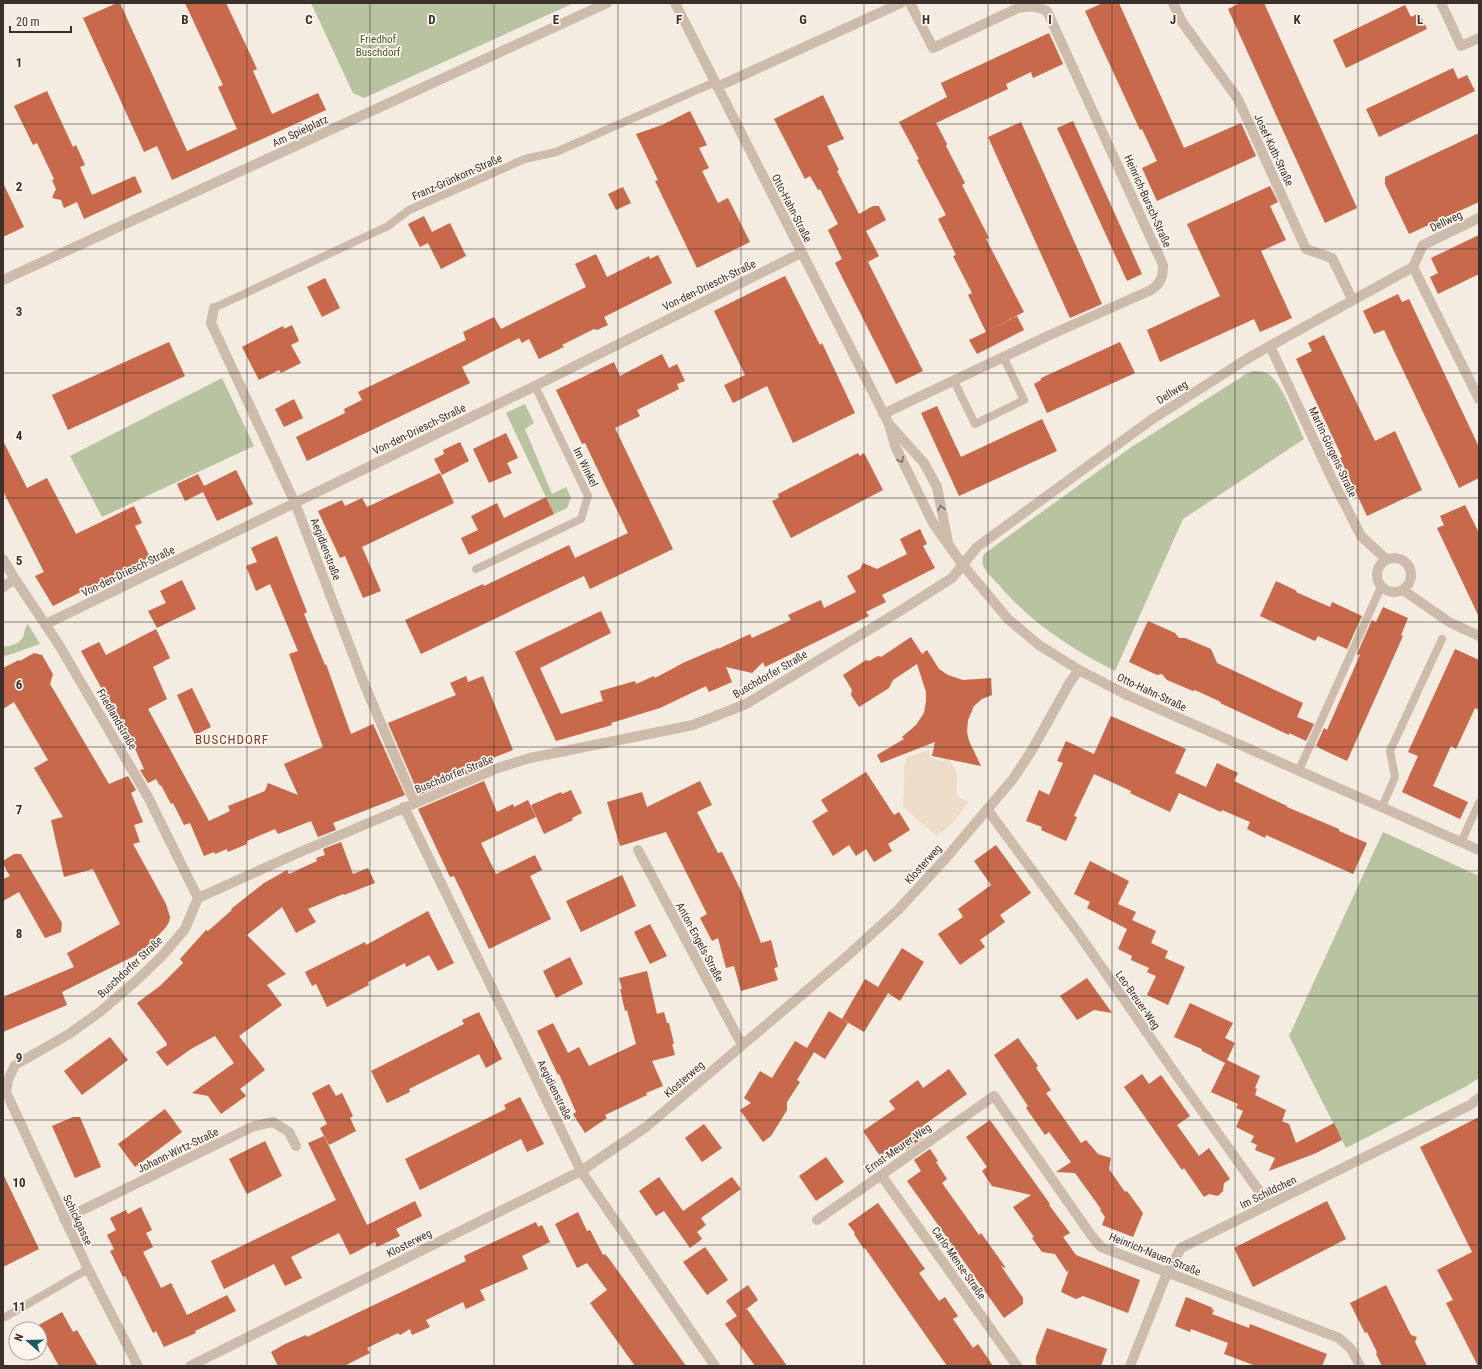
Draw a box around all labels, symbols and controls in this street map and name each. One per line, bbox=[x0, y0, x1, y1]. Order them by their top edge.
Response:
scale bar bbox=[10, 8, 71, 34]
text: B bbox=[181, 12, 189, 27]
text: C bbox=[305, 12, 313, 27]
text: D bbox=[428, 12, 436, 27]
text: E bbox=[553, 12, 560, 27]
text: F bbox=[676, 12, 682, 27]
text: G bbox=[799, 12, 807, 27]
text: H bbox=[922, 12, 930, 27]
text: I bbox=[1048, 12, 1052, 27]
text: J bbox=[1170, 12, 1176, 27]
text: K bbox=[1293, 12, 1301, 27]
text: L bbox=[1417, 12, 1423, 27]
text: 20 m bbox=[16, 15, 40, 29]
park label: Friedhof Buschdorf bbox=[356, 33, 401, 59]
text: 1 bbox=[16, 55, 22, 70]
street label: Josef-Kuth-Straße bbox=[1251, 112, 1296, 188]
street label: Am Spielplatz bbox=[270, 113, 330, 150]
street label: Franz-Grünkorn-Straße bbox=[410, 152, 504, 203]
street label: Heinrich-Bursch-Straße bbox=[1121, 153, 1174, 249]
street label: Otto-Hahn-Straße bbox=[769, 172, 814, 245]
text: 2 bbox=[16, 179, 23, 194]
street label: Dellweg bbox=[1428, 208, 1464, 235]
street label: Von-den-Driesch-Straße bbox=[661, 257, 758, 314]
text: 3 bbox=[16, 304, 22, 319]
street label: Dellweg bbox=[1154, 378, 1190, 407]
street label: Von-den-Driesch-Straße bbox=[371, 401, 468, 458]
street label: Martin-Görgens-Straße bbox=[1306, 405, 1359, 499]
text: 4 bbox=[16, 428, 23, 443]
street label: Im Winkel bbox=[570, 445, 601, 489]
one-way arrow bbox=[897, 456, 904, 464]
one-way arrow bbox=[938, 505, 946, 511]
street label: Aegidienstraße bbox=[308, 516, 343, 582]
street label: Von-den-Driesch-Straße bbox=[80, 543, 177, 600]
text: 5 bbox=[16, 553, 23, 568]
street label: Buschdorfer Straße bbox=[731, 648, 810, 701]
street label: Otto-Hahn-Straße bbox=[1115, 671, 1189, 714]
text: 6 bbox=[16, 677, 23, 692]
street label: Friedlandstraße bbox=[94, 687, 139, 752]
district label: BUSCHDORF bbox=[195, 732, 269, 747]
street label: Buschdorfer Straße bbox=[413, 753, 495, 796]
text: 7 bbox=[16, 802, 23, 817]
street label: Klosterweg bbox=[902, 842, 944, 887]
street label: Anton-Engels-Straße bbox=[673, 900, 726, 984]
text: 8 bbox=[16, 926, 22, 941]
street label: Buschdorfer Straße bbox=[95, 934, 165, 1001]
street label: Leo-Breuer-Weg bbox=[1113, 969, 1163, 1032]
text: 9 bbox=[16, 1050, 22, 1065]
street label: Aegidienstraße bbox=[534, 1058, 575, 1123]
street label: Klosterweg bbox=[662, 1059, 707, 1100]
street label: Ernst-Meurer-Weg bbox=[863, 1121, 934, 1176]
street label: Johann-Wirtz-Straße bbox=[136, 1125, 221, 1176]
street label: Im Schildchen bbox=[1238, 1173, 1299, 1212]
text: 10 bbox=[12, 1175, 26, 1190]
street label: Schickgasse bbox=[60, 1193, 95, 1248]
street label: Carlo-Mense-Straße bbox=[929, 1225, 988, 1302]
street label: Klosterweg bbox=[385, 1227, 434, 1260]
street label: Heinrich-Nauen-Straße bbox=[1107, 1230, 1203, 1279]
text: 11 bbox=[12, 1299, 26, 1314]
north arrow bbox=[8, 1321, 48, 1361]
text: N bbox=[12, 1332, 26, 1343]

